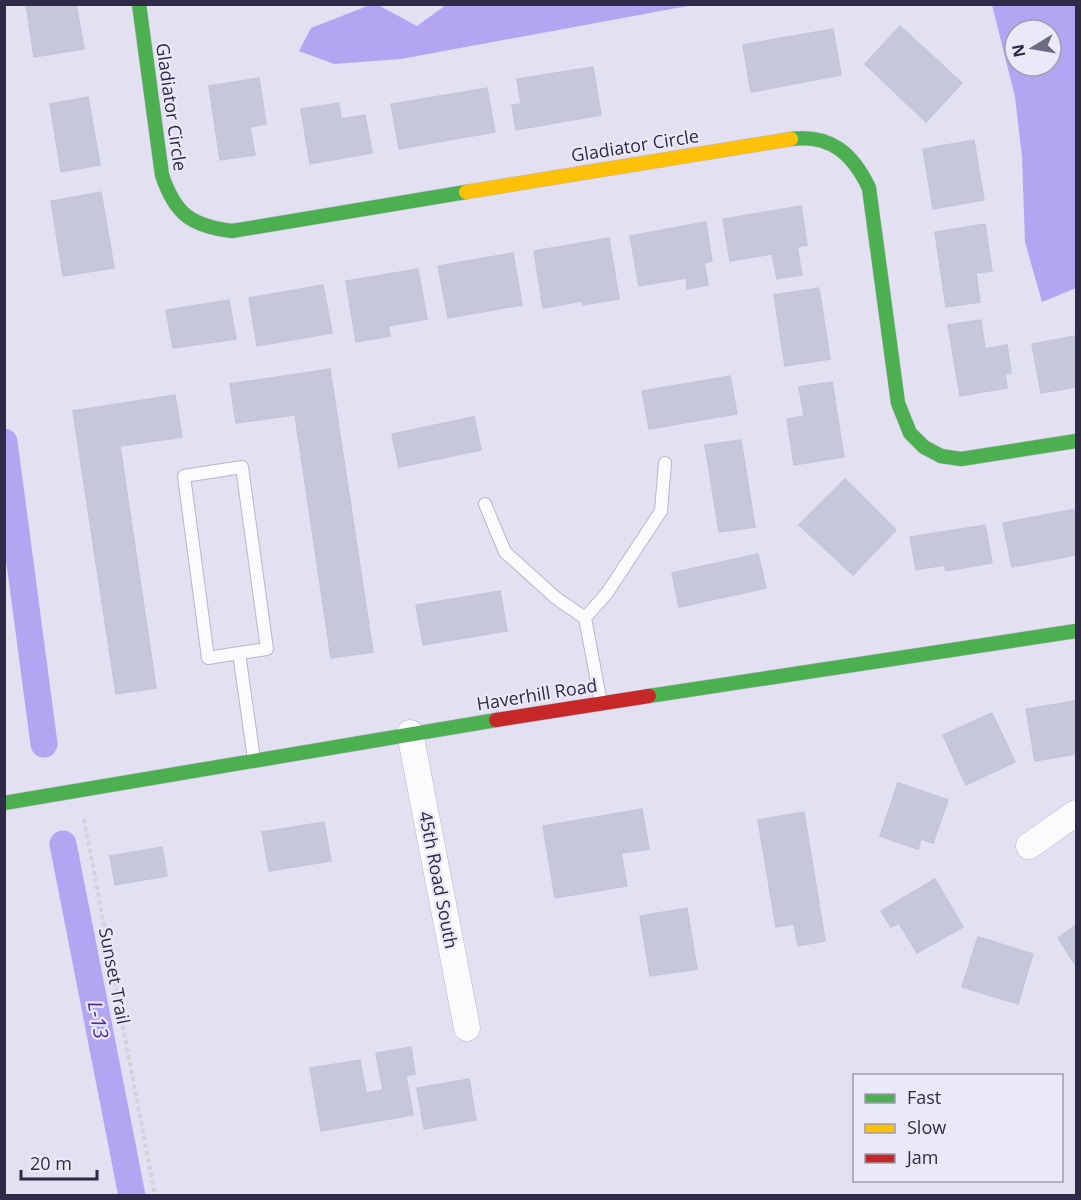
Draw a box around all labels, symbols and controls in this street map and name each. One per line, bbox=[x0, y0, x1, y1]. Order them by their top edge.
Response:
north arrow bbox=[1003, 18, 1063, 78]
street label: Gladiator Circle bbox=[151, 41, 193, 172]
text: N bbox=[1006, 42, 1030, 59]
street label: Gladiator Circle bbox=[569, 123, 700, 167]
street label: Haverhill Road bbox=[475, 673, 599, 715]
street label: 45th Road South bbox=[414, 809, 464, 951]
street label: Sunset Trail bbox=[94, 925, 136, 1026]
water label: L-13 bbox=[82, 999, 115, 1041]
legend bbox=[853, 1074, 1063, 1182]
text: Fast bbox=[907, 1085, 941, 1109]
text: Slow bbox=[907, 1115, 946, 1139]
scale bar bbox=[21, 1143, 98, 1181]
text: Jam bbox=[905, 1145, 939, 1169]
text: 20 m bbox=[30, 1151, 72, 1175]

